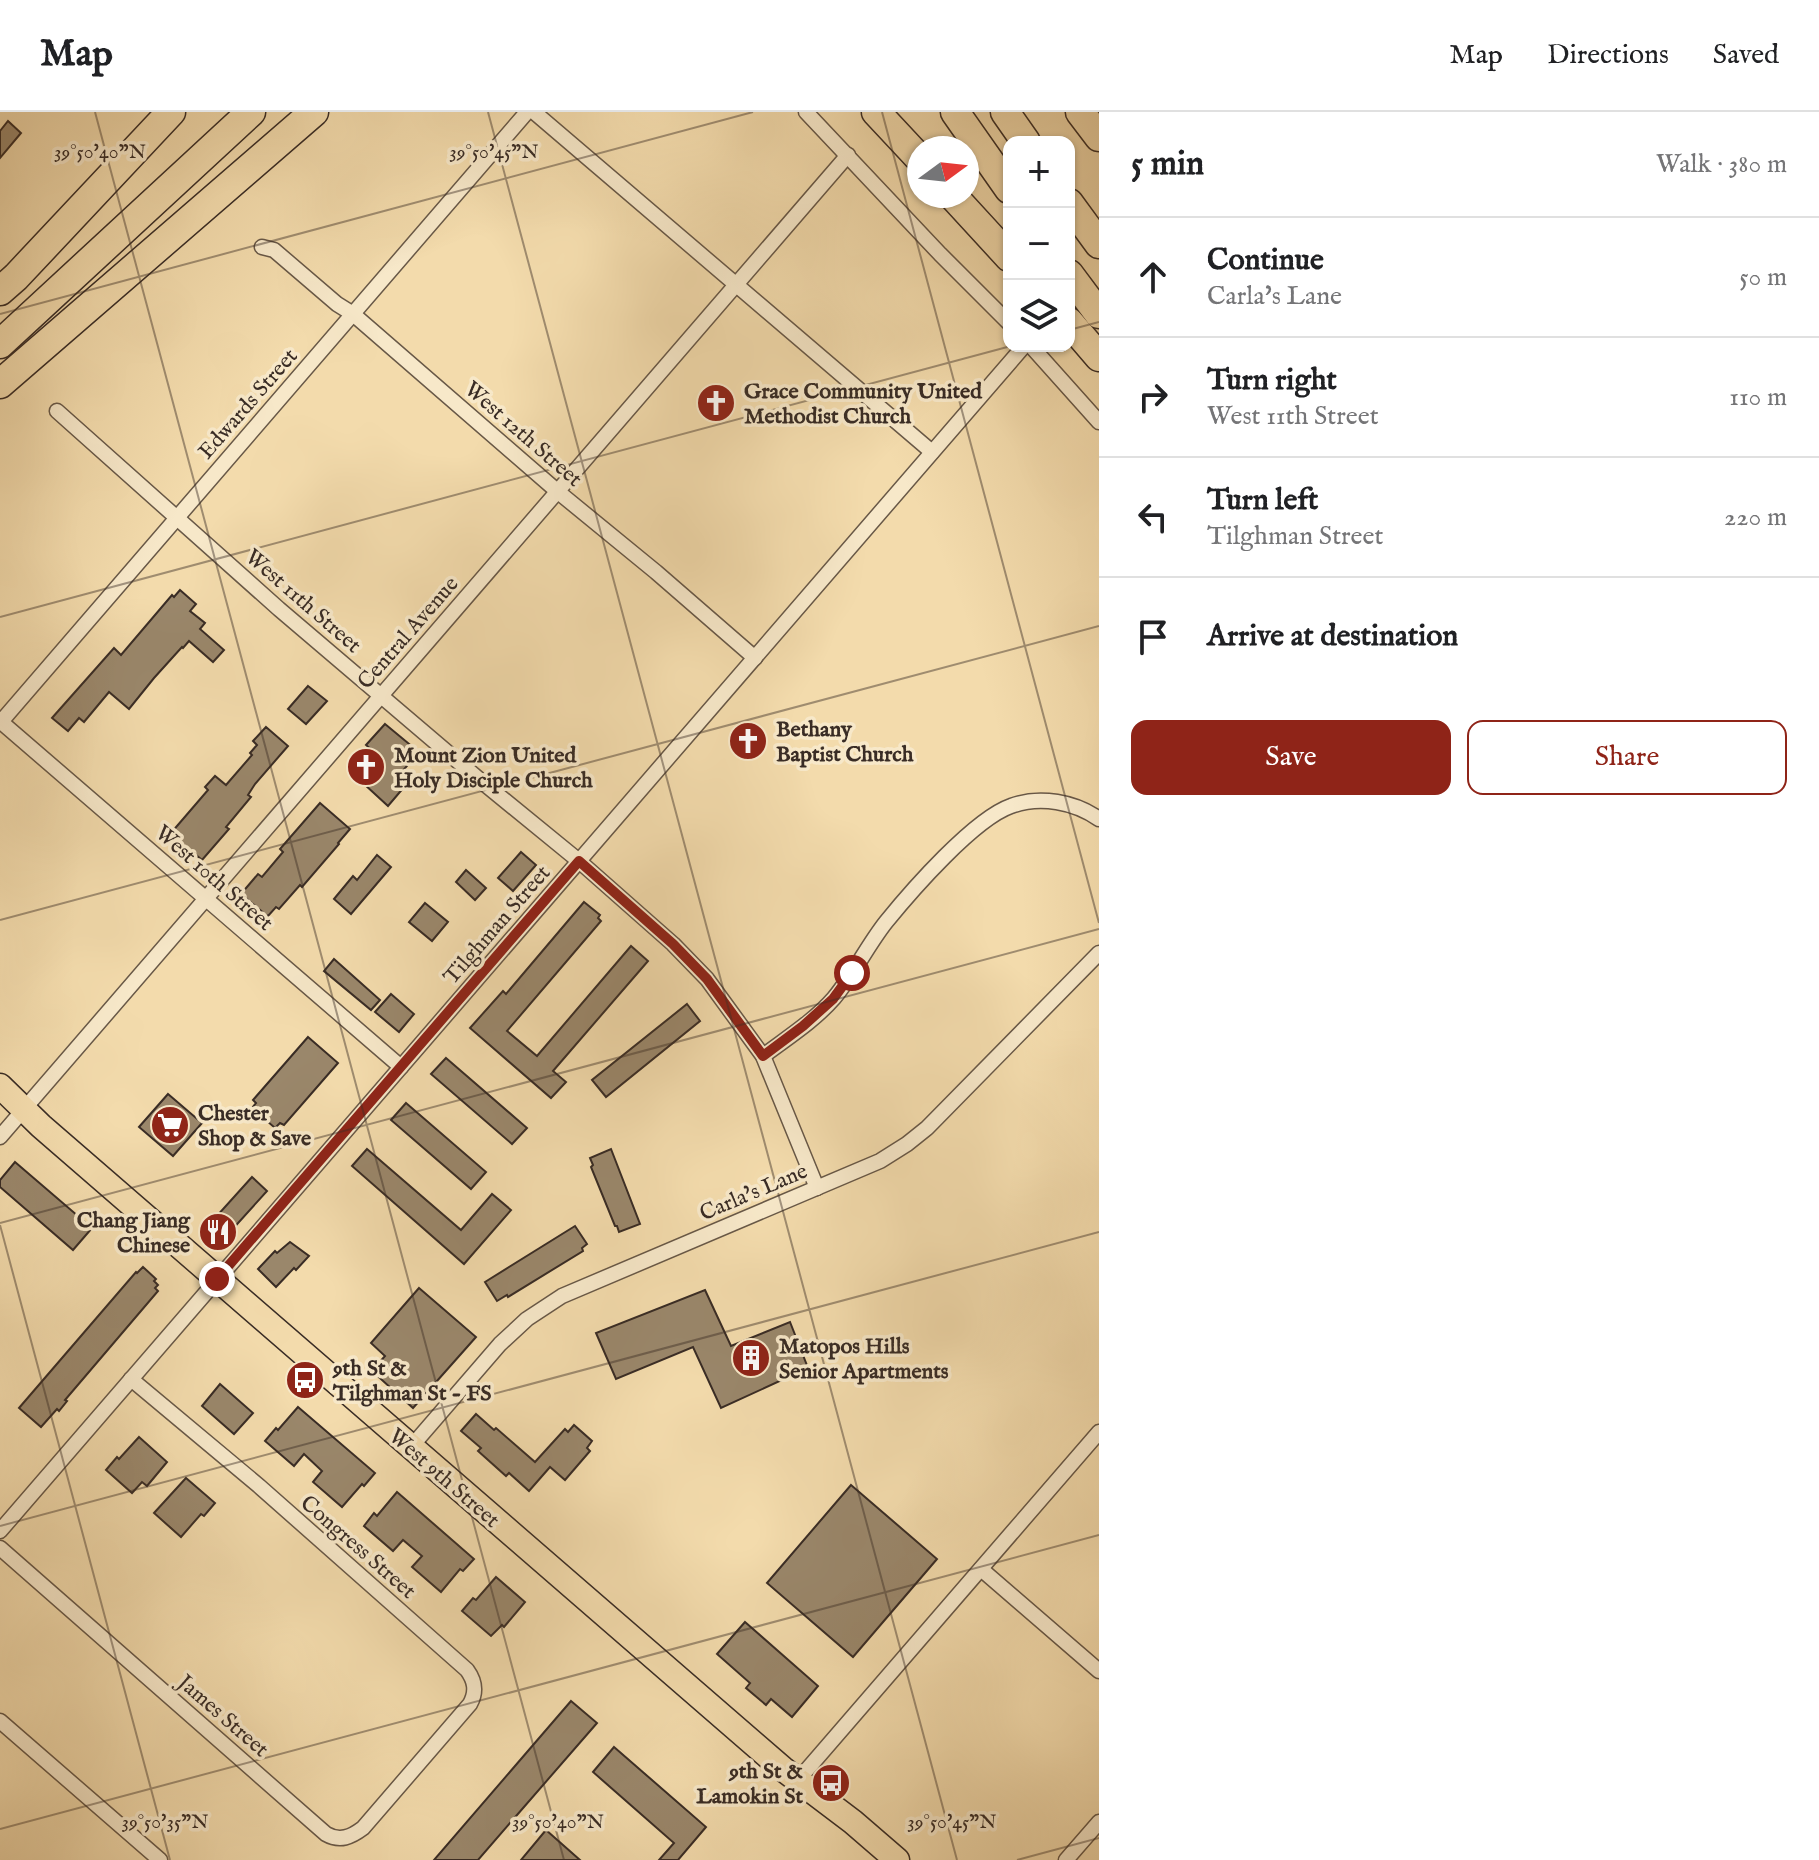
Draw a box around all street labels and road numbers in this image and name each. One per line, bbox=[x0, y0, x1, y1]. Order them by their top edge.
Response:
street label: Edwards Street bbox=[193, 343, 305, 465]
street label: West 12th Street bbox=[458, 376, 588, 494]
street label: West 11th Street bbox=[239, 543, 367, 660]
street label: Central Avenue bbox=[352, 571, 465, 696]
street label: West 10th Street bbox=[149, 819, 279, 938]
street label: Tilghman Street bbox=[438, 859, 557, 991]
street label: Carla's Lane bbox=[696, 1158, 812, 1228]
street label: West 9th Street bbox=[382, 1423, 505, 1535]
street label: Congress Street bbox=[294, 1490, 422, 1606]
street label: James Street bbox=[169, 1667, 275, 1764]

